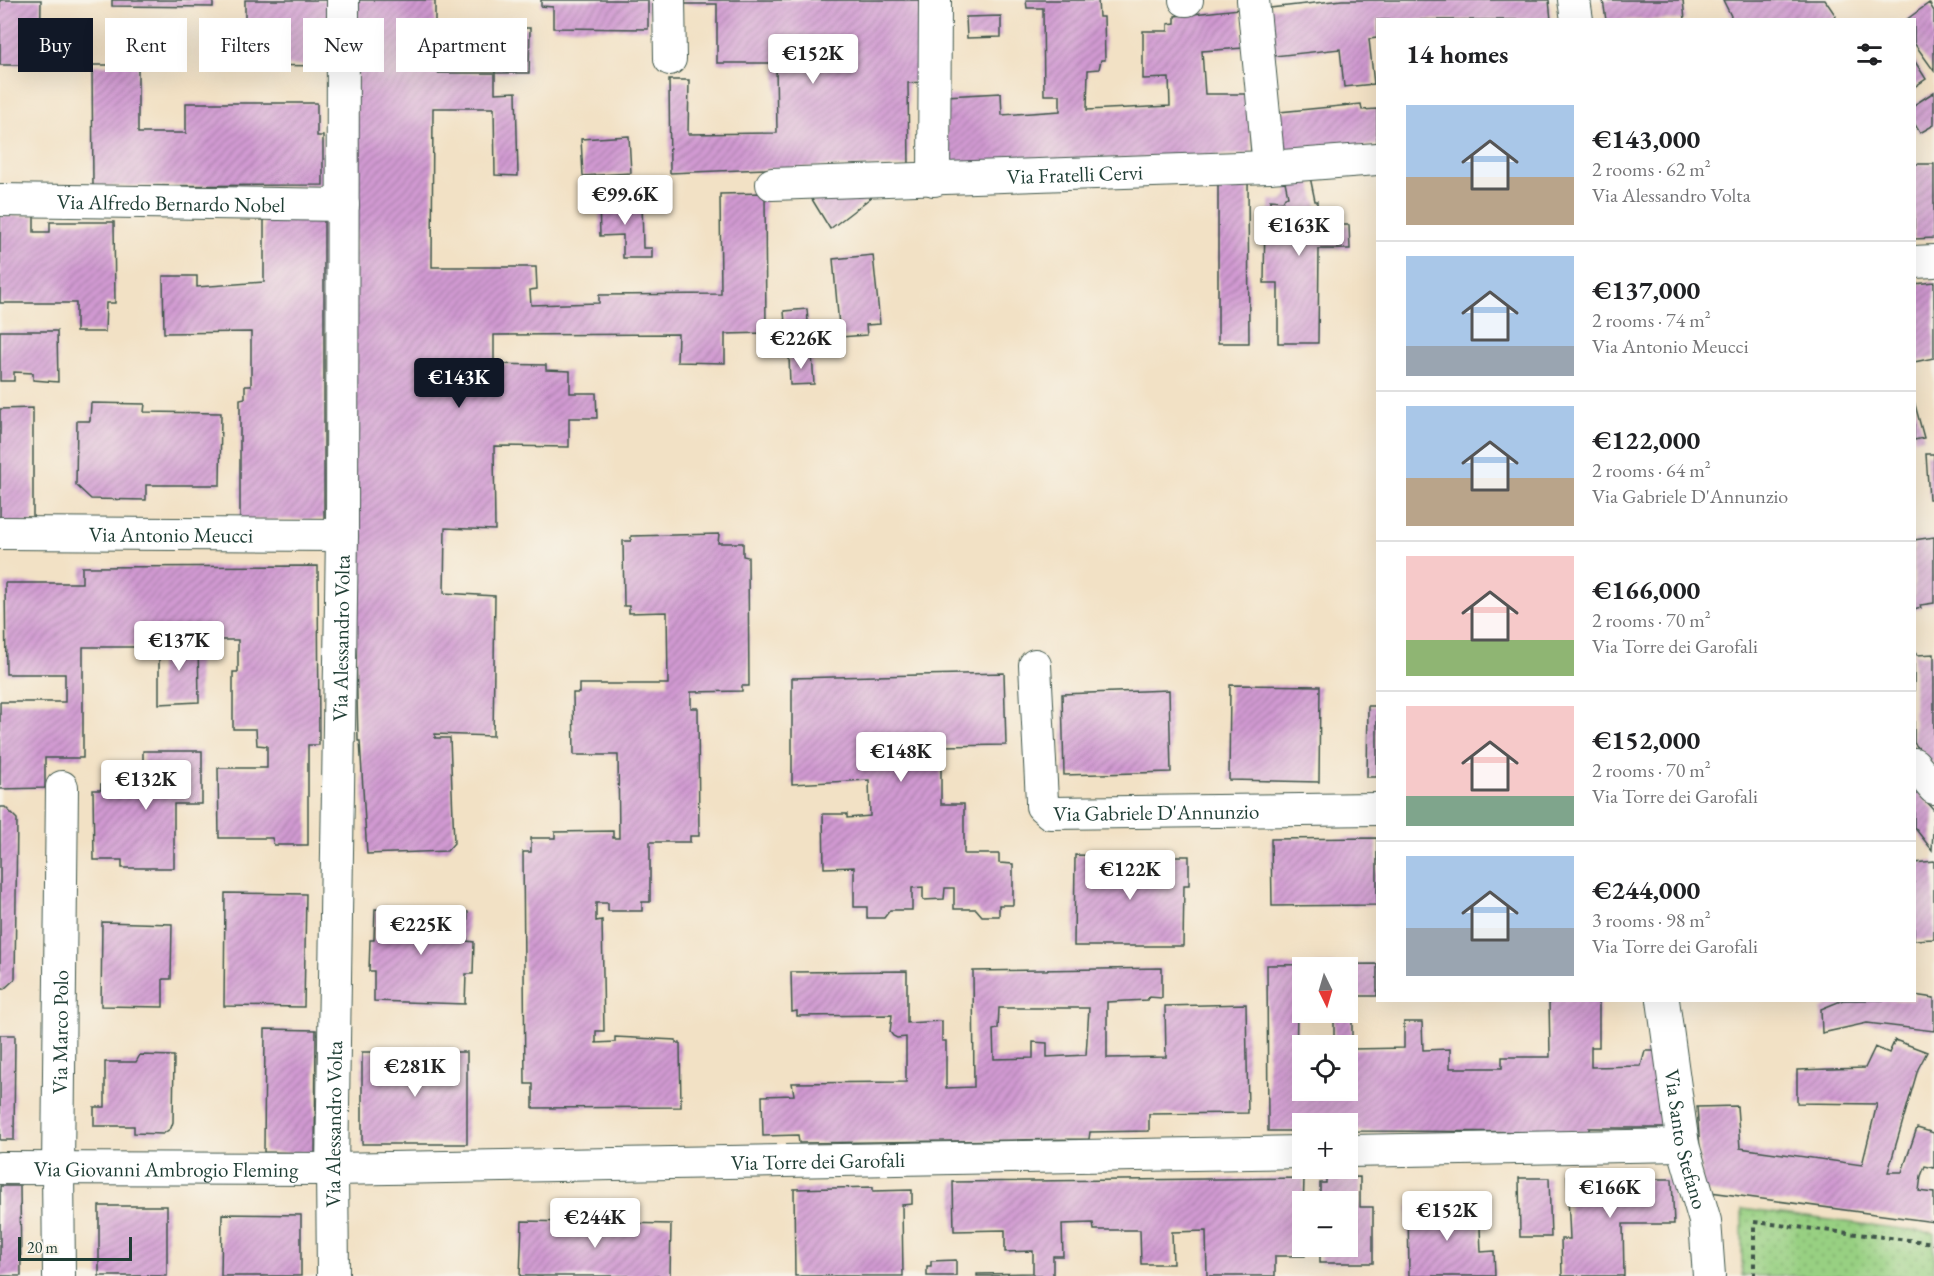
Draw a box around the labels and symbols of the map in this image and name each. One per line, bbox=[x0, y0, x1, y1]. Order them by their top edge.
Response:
pin: €152K bbox=[771, 34, 855, 85]
street label: Via Fratelli Cervi bbox=[1006, 158, 1143, 189]
pin: €99.6K bbox=[576, 175, 674, 226]
street label: Via Alfredo Bernardo Nobel bbox=[57, 187, 285, 218]
pin: €163K bbox=[1257, 206, 1341, 257]
pin: €226K bbox=[759, 319, 843, 370]
pin: €143K bbox=[417, 358, 501, 409]
street label: Via Antonio Meucci bbox=[89, 520, 253, 548]
street label: Via Alessandro Volta bbox=[326, 554, 355, 722]
pin: €137K bbox=[137, 621, 221, 672]
pin: €148K bbox=[859, 732, 943, 783]
pin: €132K bbox=[104, 760, 188, 811]
street label: Via Gabriele D'Annunzio bbox=[1053, 797, 1259, 826]
pin: €122K bbox=[1088, 850, 1172, 901]
pin: €225K bbox=[379, 905, 463, 956]
north arrow bbox=[1292, 957, 1358, 1023]
street label: Via Marco Polo bbox=[45, 970, 74, 1094]
street label: Via Alessandro Volta bbox=[318, 1040, 348, 1208]
pin: €281K bbox=[373, 1047, 457, 1098]
street label: Via Santo Stefano bbox=[1659, 1067, 1714, 1212]
street label: Via Torre dei Garofali bbox=[731, 1145, 905, 1176]
street label: Via Giovanni Ambrogio Fleming bbox=[34, 1155, 299, 1182]
pin: €166K bbox=[1568, 1168, 1652, 1219]
pin: €152K bbox=[1405, 1191, 1489, 1242]
pin: €244K bbox=[553, 1198, 637, 1249]
scale bar bbox=[18, 1234, 132, 1262]

